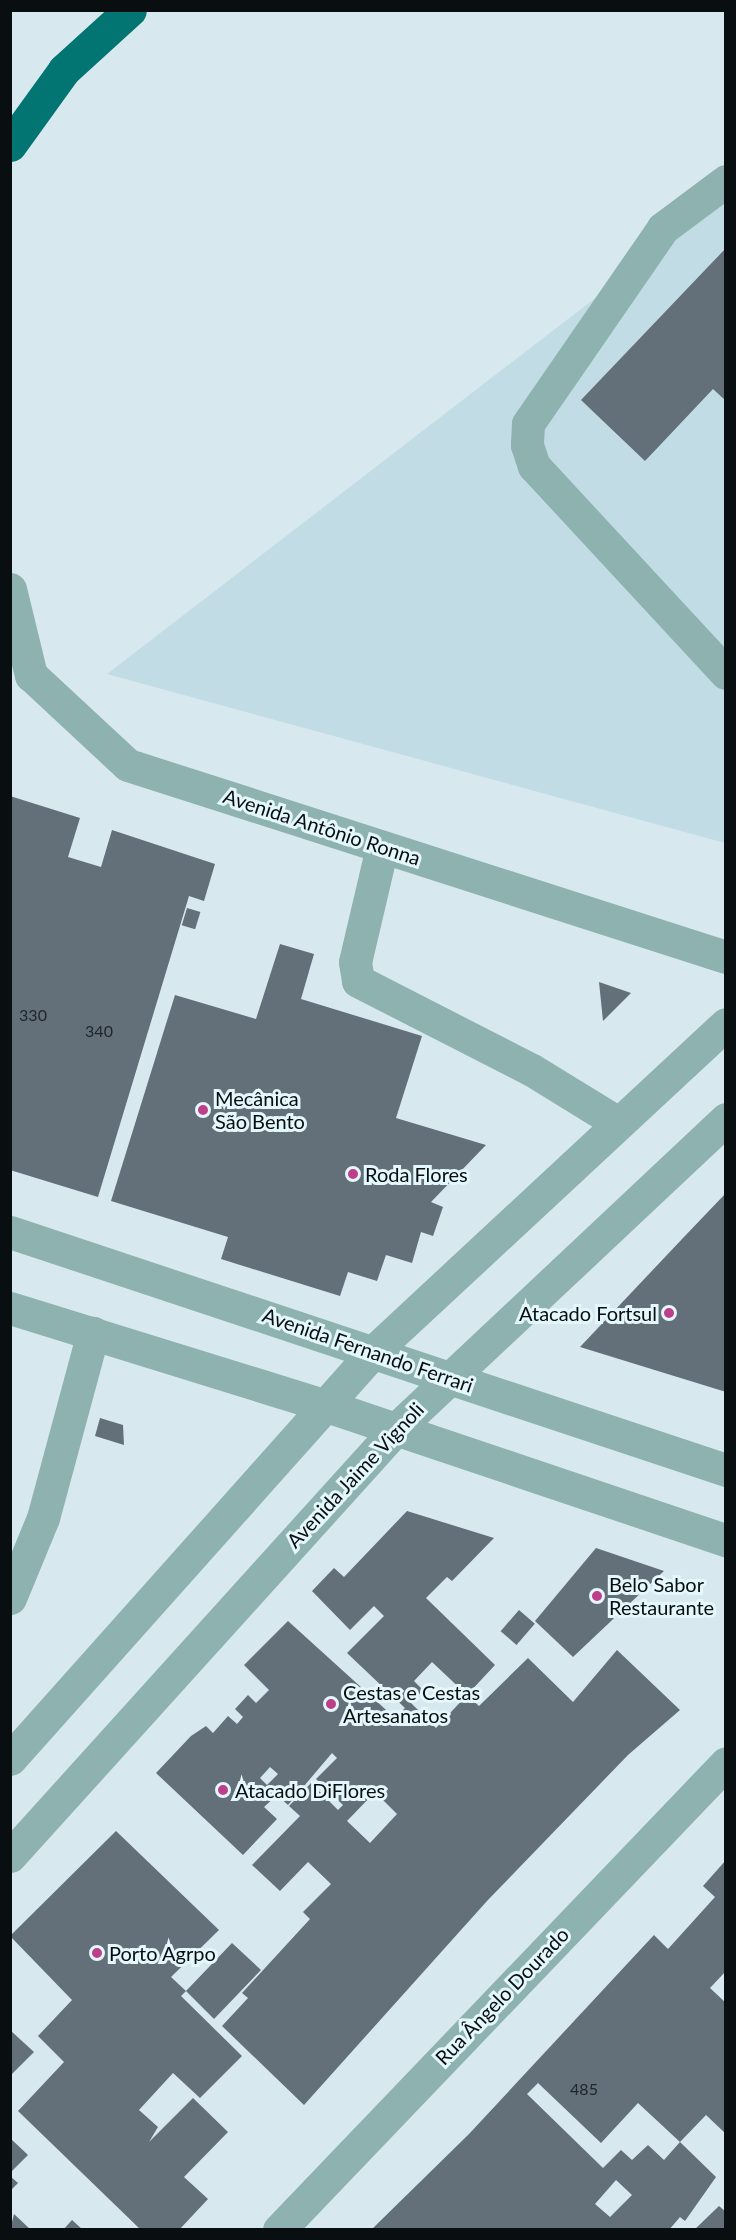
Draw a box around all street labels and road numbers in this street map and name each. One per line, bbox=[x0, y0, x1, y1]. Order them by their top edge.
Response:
street label: Avenida Antônio Ronna bbox=[220, 784, 424, 870]
street label: Avenida Fernando Ferrari bbox=[260, 1303, 476, 1397]
street label: Avenida Jaime Vignoli bbox=[281, 1397, 429, 1553]
street label: Rua Ângelo Dourado bbox=[430, 1922, 574, 2070]

